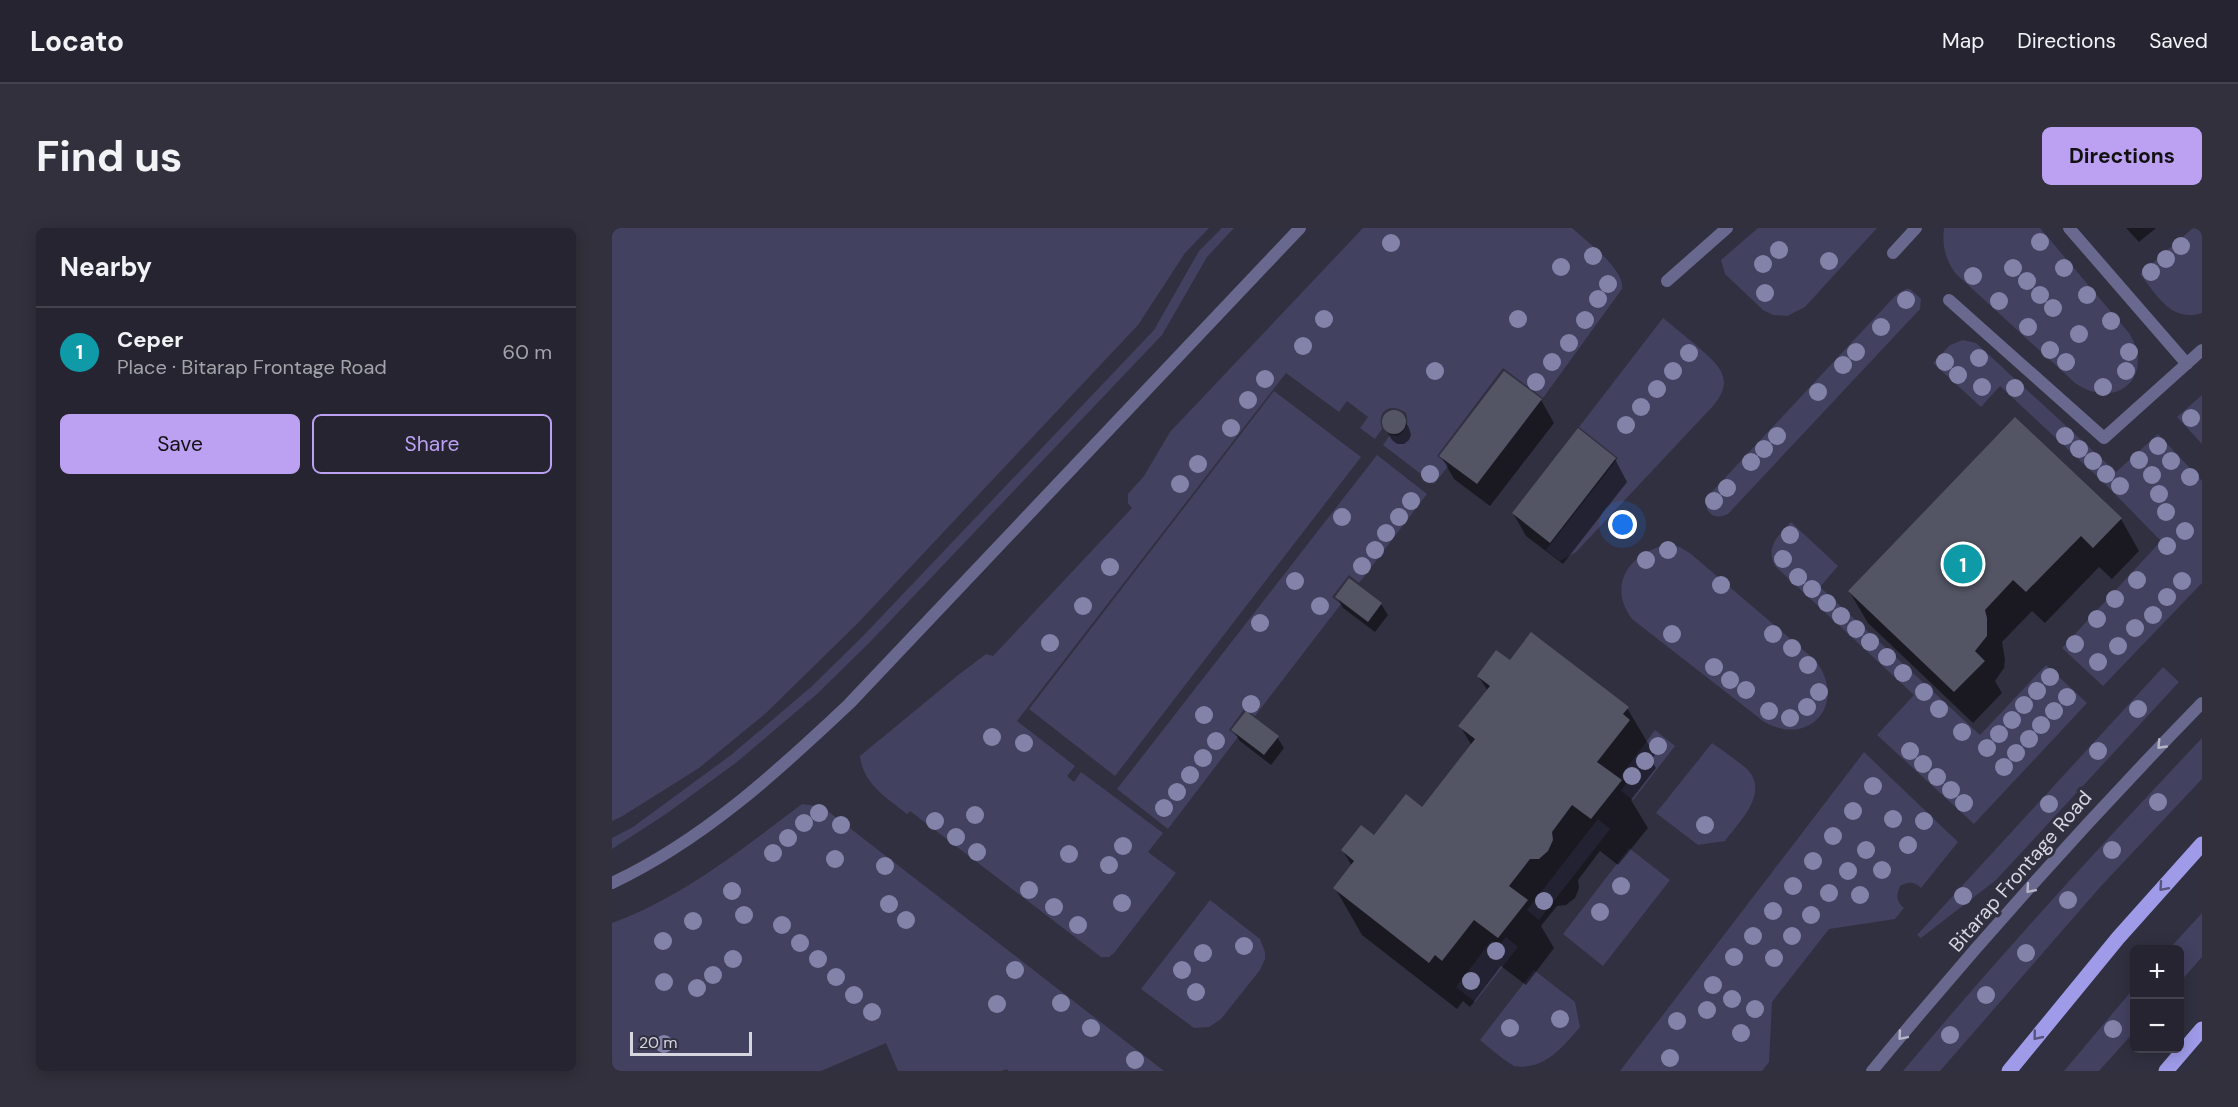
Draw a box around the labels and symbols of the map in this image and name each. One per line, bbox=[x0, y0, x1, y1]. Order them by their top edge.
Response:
your location bbox=[1608, 510, 1637, 539]
pin: 1 bbox=[1944, 542, 1982, 586]
one-way arrow bbox=[2157, 738, 2168, 748]
street label: Bitarap Frontage Road bbox=[1943, 785, 2097, 957]
one-way arrow bbox=[2159, 881, 2170, 891]
one-way arrow bbox=[2026, 882, 2037, 893]
scale bar bbox=[630, 1029, 752, 1056]
one-way arrow bbox=[1898, 1029, 1909, 1040]
one-way arrow bbox=[2034, 1030, 2045, 1041]

